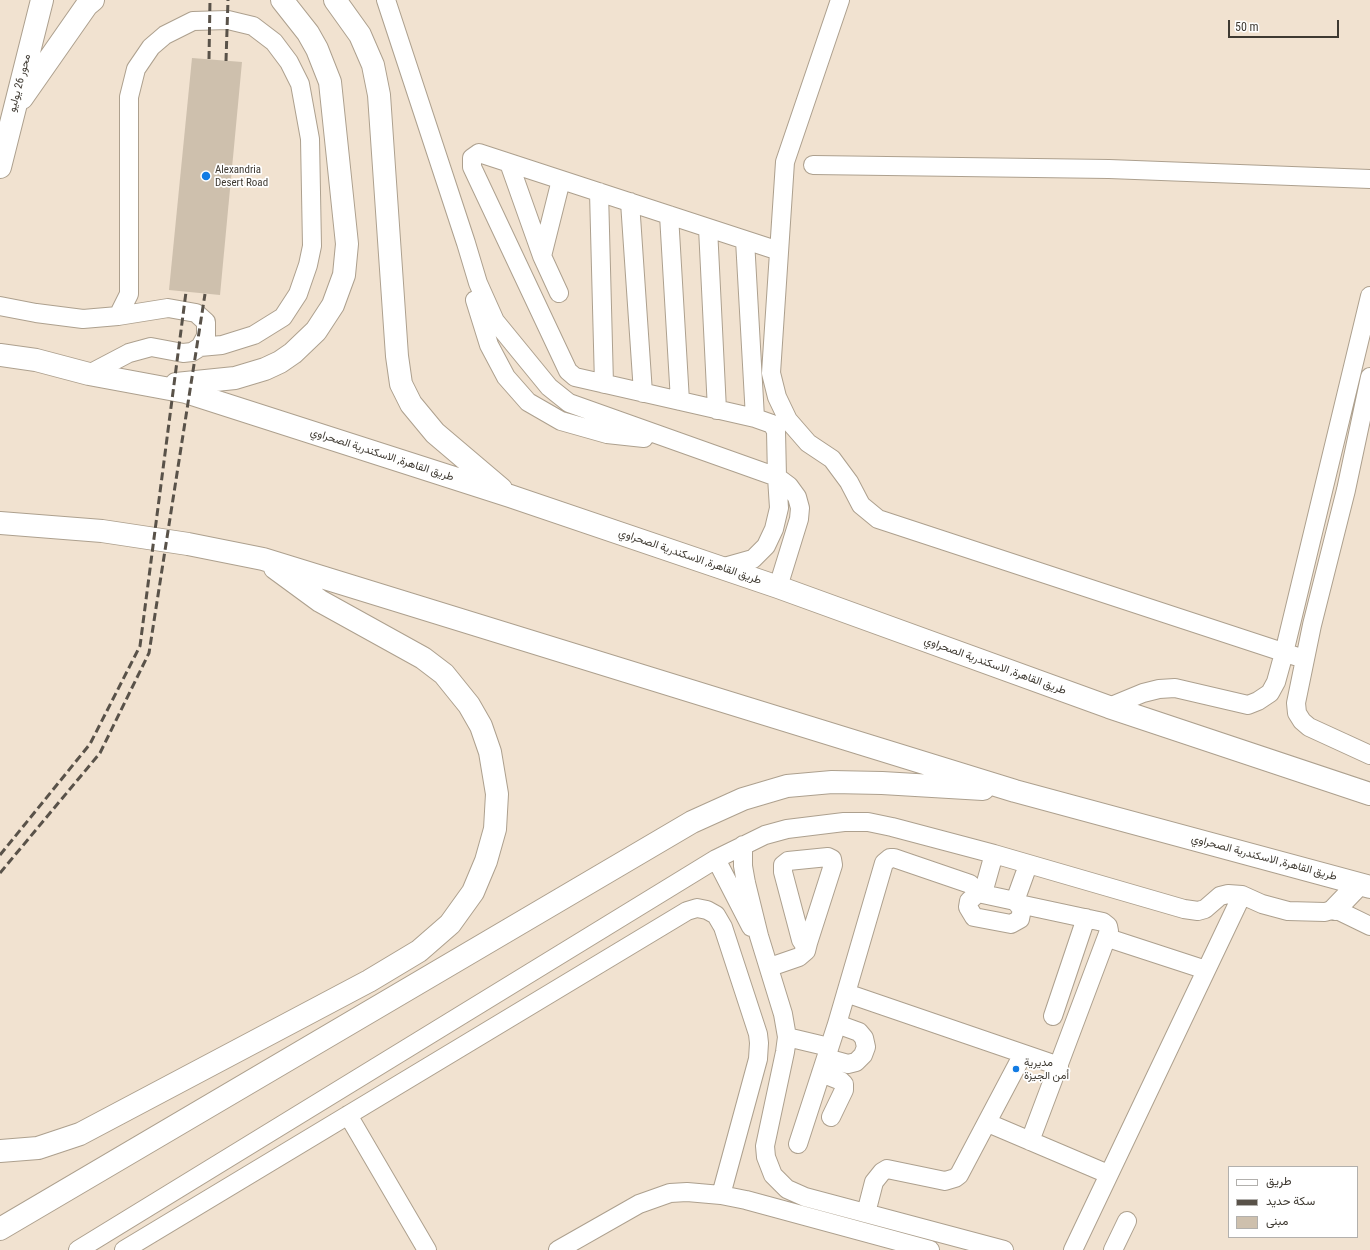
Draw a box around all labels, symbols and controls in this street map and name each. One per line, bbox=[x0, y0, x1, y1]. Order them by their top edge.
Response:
scale bar bbox=[1230, 12, 1341, 38]
text: 50 m bbox=[1235, 20, 1259, 34]
street label: محور 26 يوليو bbox=[6, 53, 34, 113]
place label: Alexandria Desert Road bbox=[215, 163, 268, 189]
marker: Alexandria Desert Road bbox=[200, 170, 212, 182]
street label: طريق القاهرة, الاسكندرية الصحراوي bbox=[309, 426, 455, 484]
street label: طريق القاهرة, الاسكندرية الصحراوي bbox=[617, 526, 763, 588]
street label: طريق القاهرة, الاسكندرية الصحراوي bbox=[922, 634, 1068, 698]
street label: طريق القاهرة, الاسكندرية الصحراوي bbox=[1190, 832, 1338, 884]
place label: مديرية أمن الجيزة bbox=[1024, 1056, 1069, 1082]
marker: مديرية أمن الجيزة bbox=[1011, 1064, 1021, 1074]
legend bbox=[1228, 1166, 1358, 1238]
text: طريق bbox=[1266, 1174, 1291, 1188]
text: سكة حديد bbox=[1266, 1194, 1315, 1208]
text: مبنى bbox=[1266, 1214, 1288, 1228]

